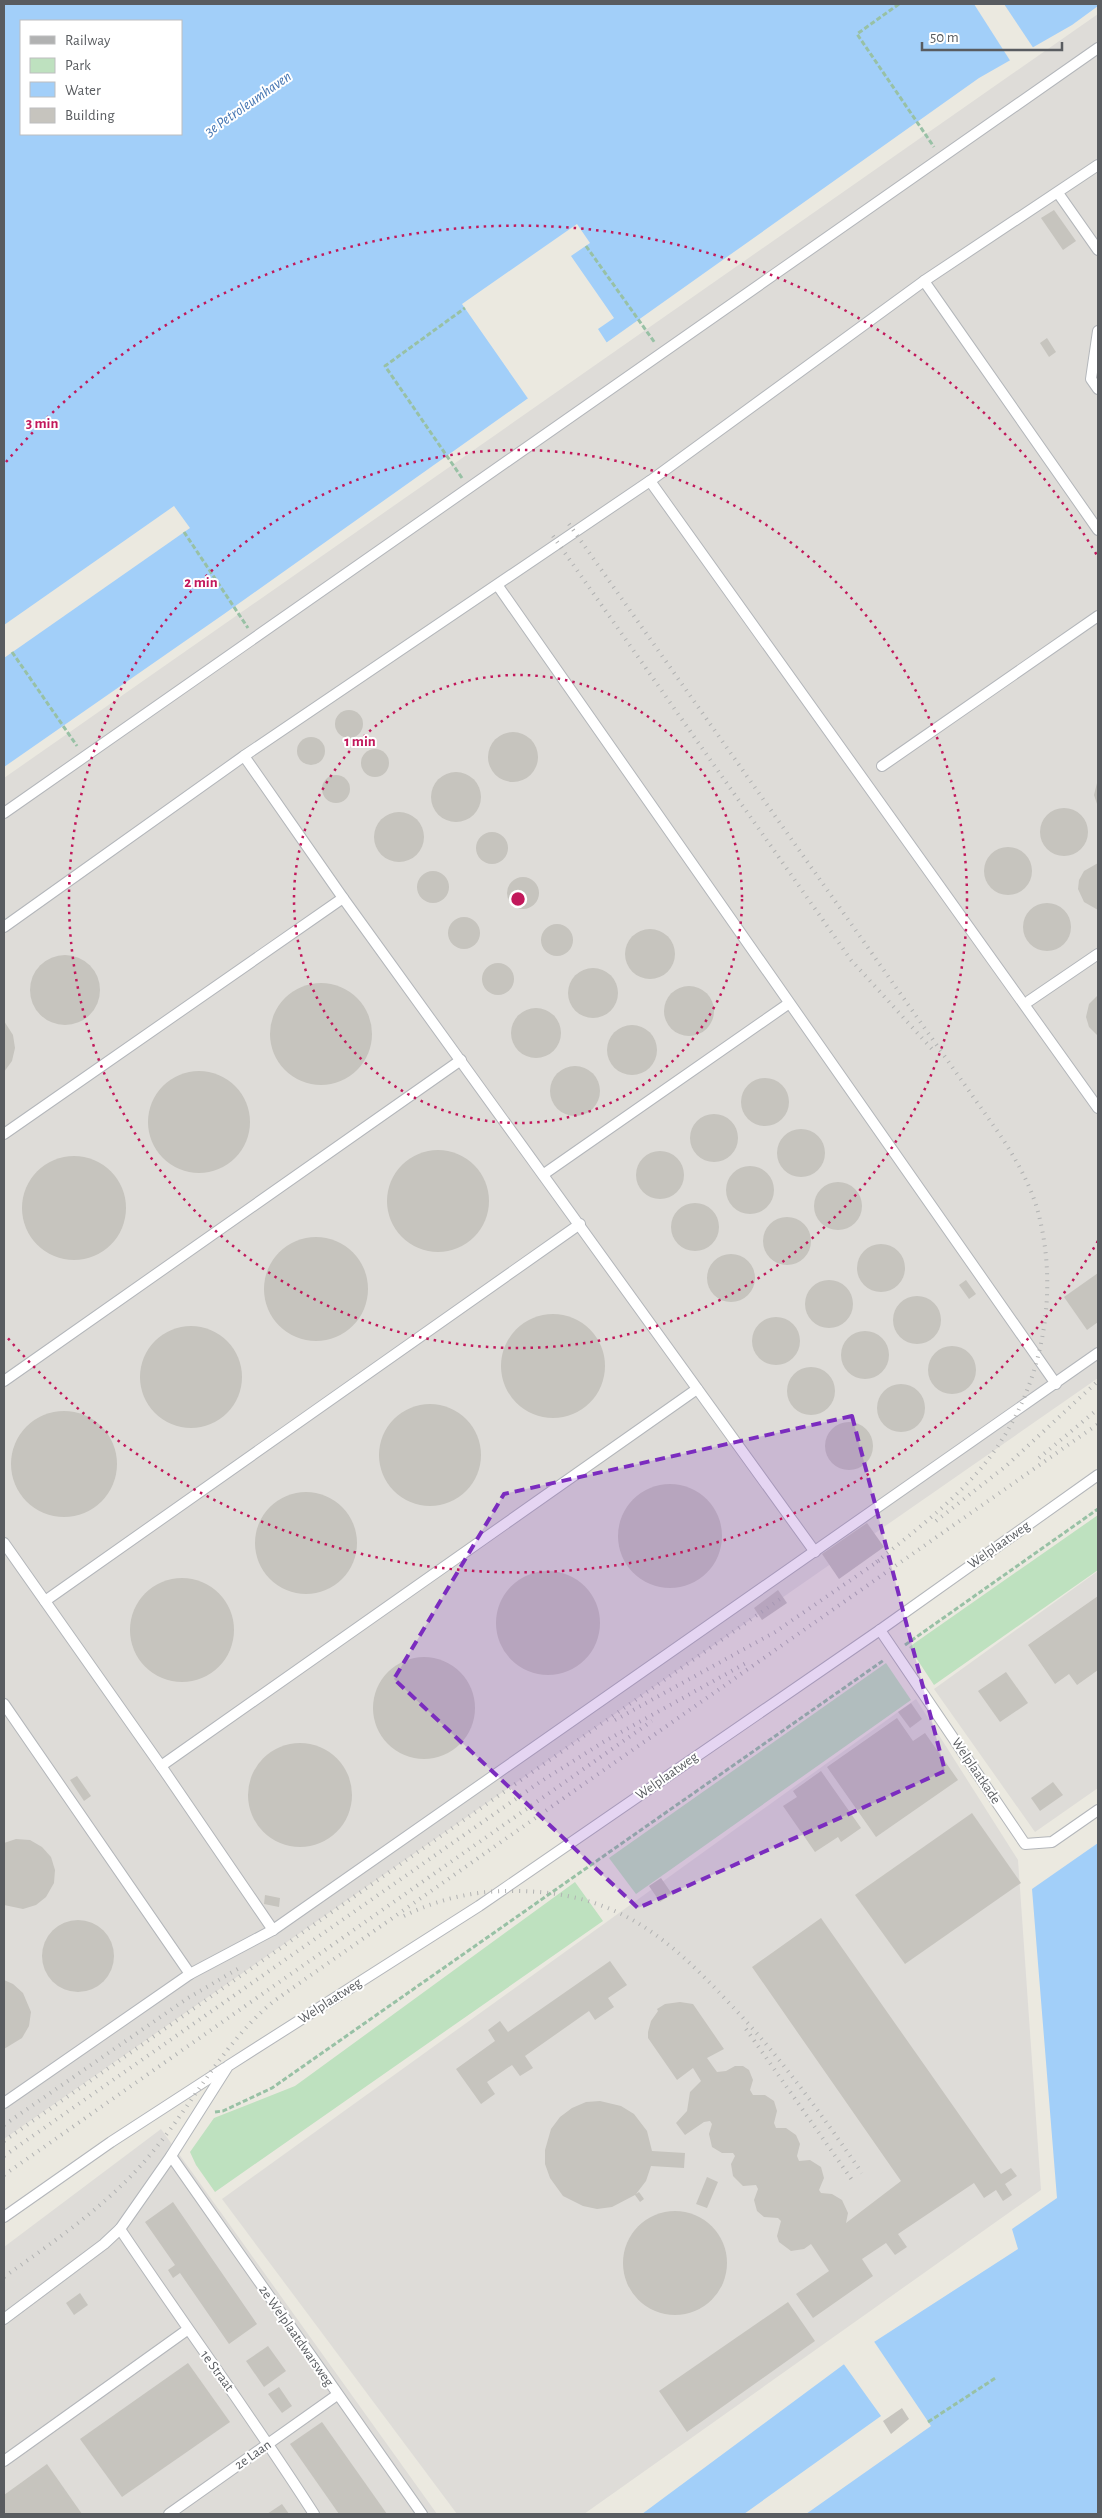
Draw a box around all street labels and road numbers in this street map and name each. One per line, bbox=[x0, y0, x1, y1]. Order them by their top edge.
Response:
street label: Welplaatweg bbox=[965, 1518, 1033, 1571]
street label: Welplaatkade bbox=[949, 1736, 1003, 1806]
street label: Welplaatweg bbox=[633, 1749, 701, 1802]
street label: Welplaatweg bbox=[296, 1975, 364, 2027]
street label: 2e Welplaatdwarsweg bbox=[256, 2283, 336, 2389]
street label: 1e Straat bbox=[198, 2348, 237, 2394]
street label: 2e Laan bbox=[232, 2438, 274, 2472]

